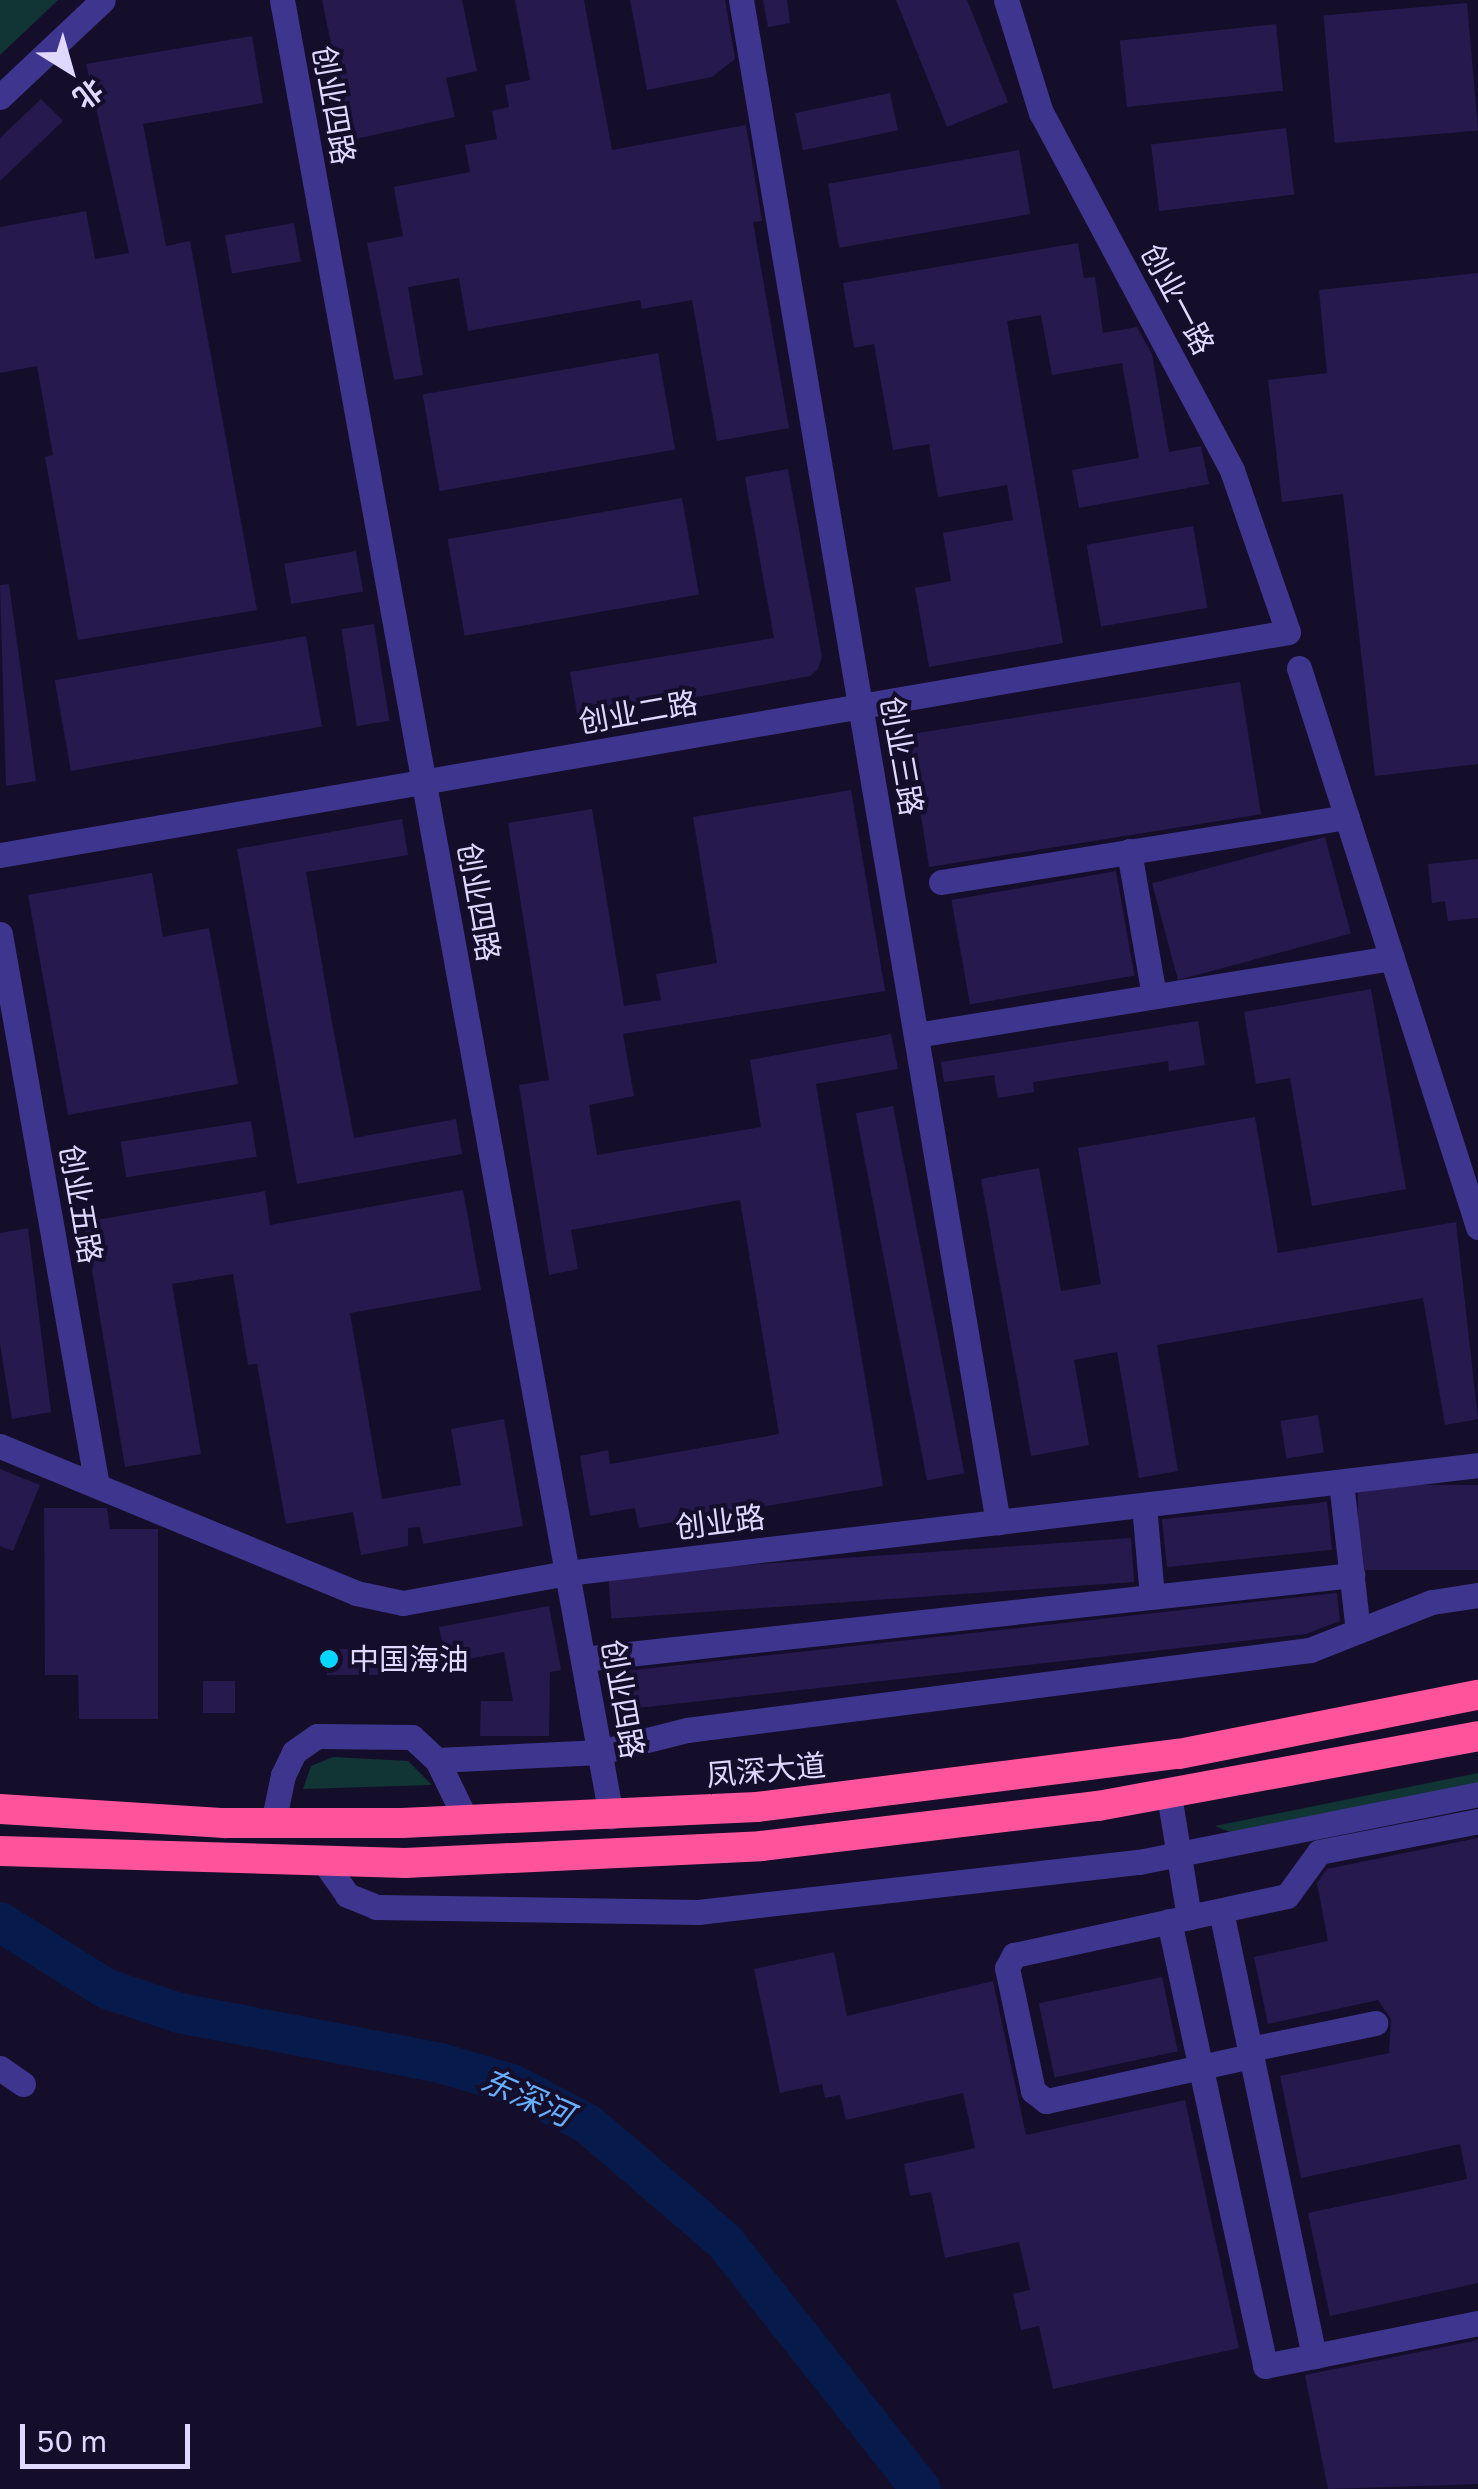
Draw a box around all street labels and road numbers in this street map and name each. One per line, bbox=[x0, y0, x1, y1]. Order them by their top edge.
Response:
street label: 创业四路 bbox=[306, 43, 362, 167]
street label: 创业一路 bbox=[1134, 238, 1222, 360]
street label: 创业二路 bbox=[576, 684, 700, 740]
street label: 创业三路 bbox=[874, 694, 930, 818]
street label: 创业四路 bbox=[451, 840, 507, 964]
street label: 创业五路 bbox=[53, 1142, 109, 1266]
street label: 创业路 bbox=[673, 1499, 767, 1545]
street label: 创业四路 bbox=[595, 1637, 651, 1761]
street label: 凤深大道 bbox=[705, 1747, 827, 1793]

